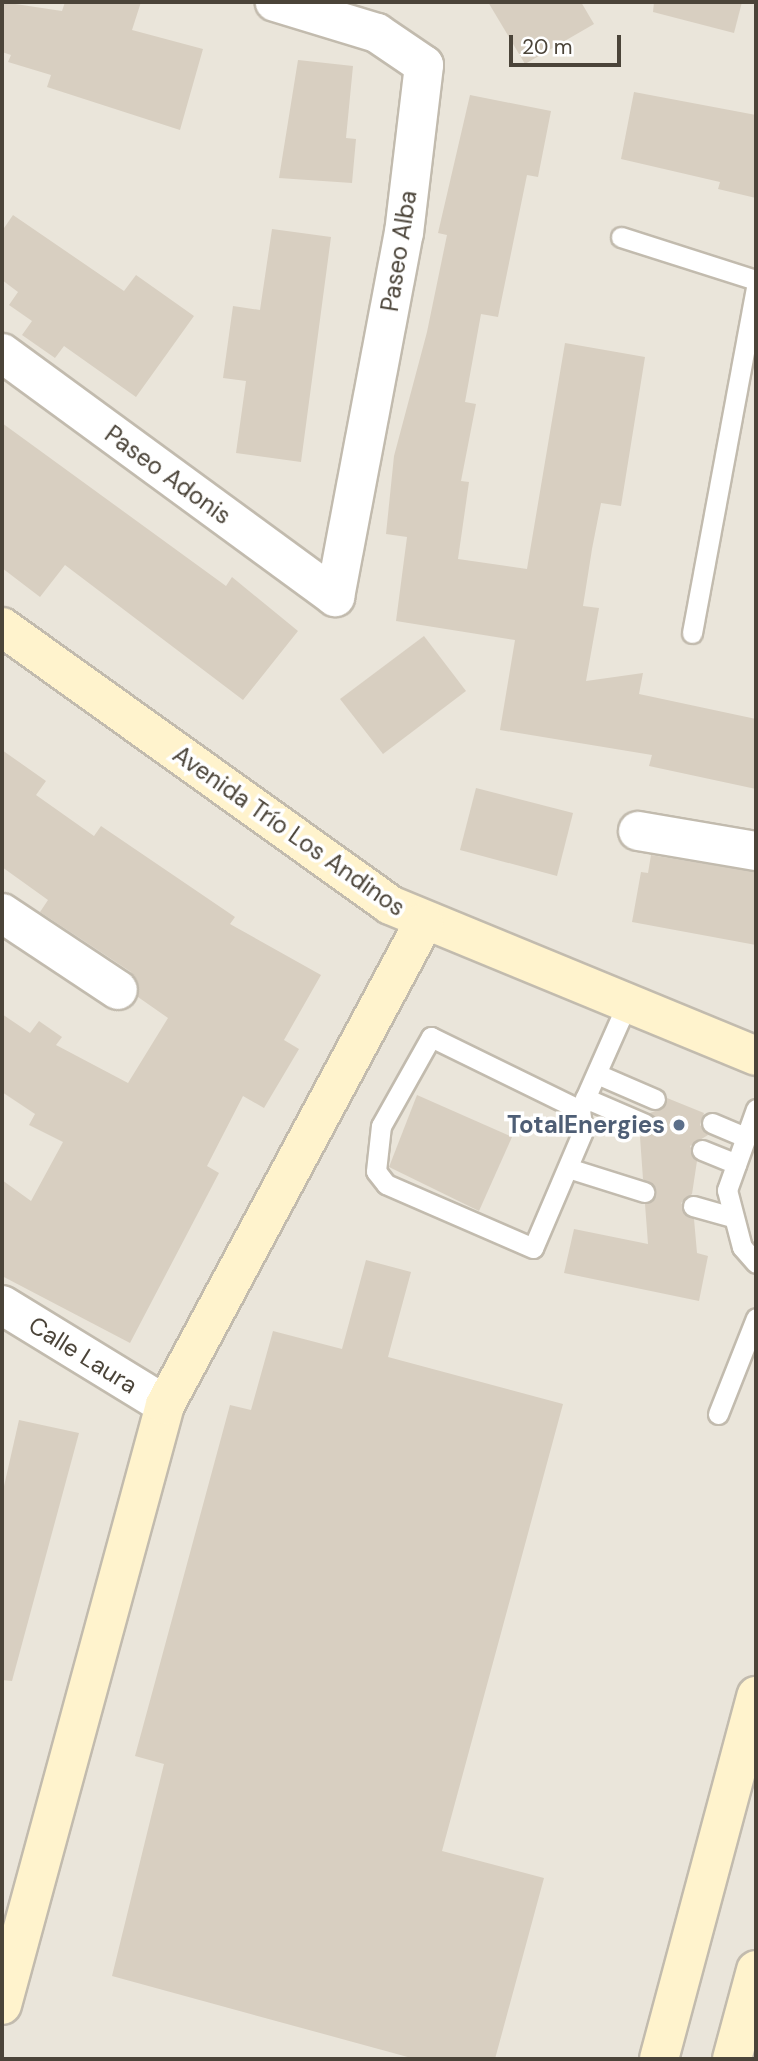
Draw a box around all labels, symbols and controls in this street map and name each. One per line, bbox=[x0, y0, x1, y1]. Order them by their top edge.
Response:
scale bar bbox=[513, 21, 625, 65]
text: 20 m bbox=[522, 33, 573, 61]
street label: Paseo Alba bbox=[375, 188, 423, 314]
street label: Paseo Adonis bbox=[99, 420, 237, 530]
street label: Avenida Trío Los Andinos bbox=[167, 740, 411, 922]
place label: TotalEnergies bbox=[507, 1111, 665, 1139]
marker: TotalEnergies bbox=[671, 1117, 687, 1133]
street label: Calle Laura bbox=[23, 1310, 143, 1400]

